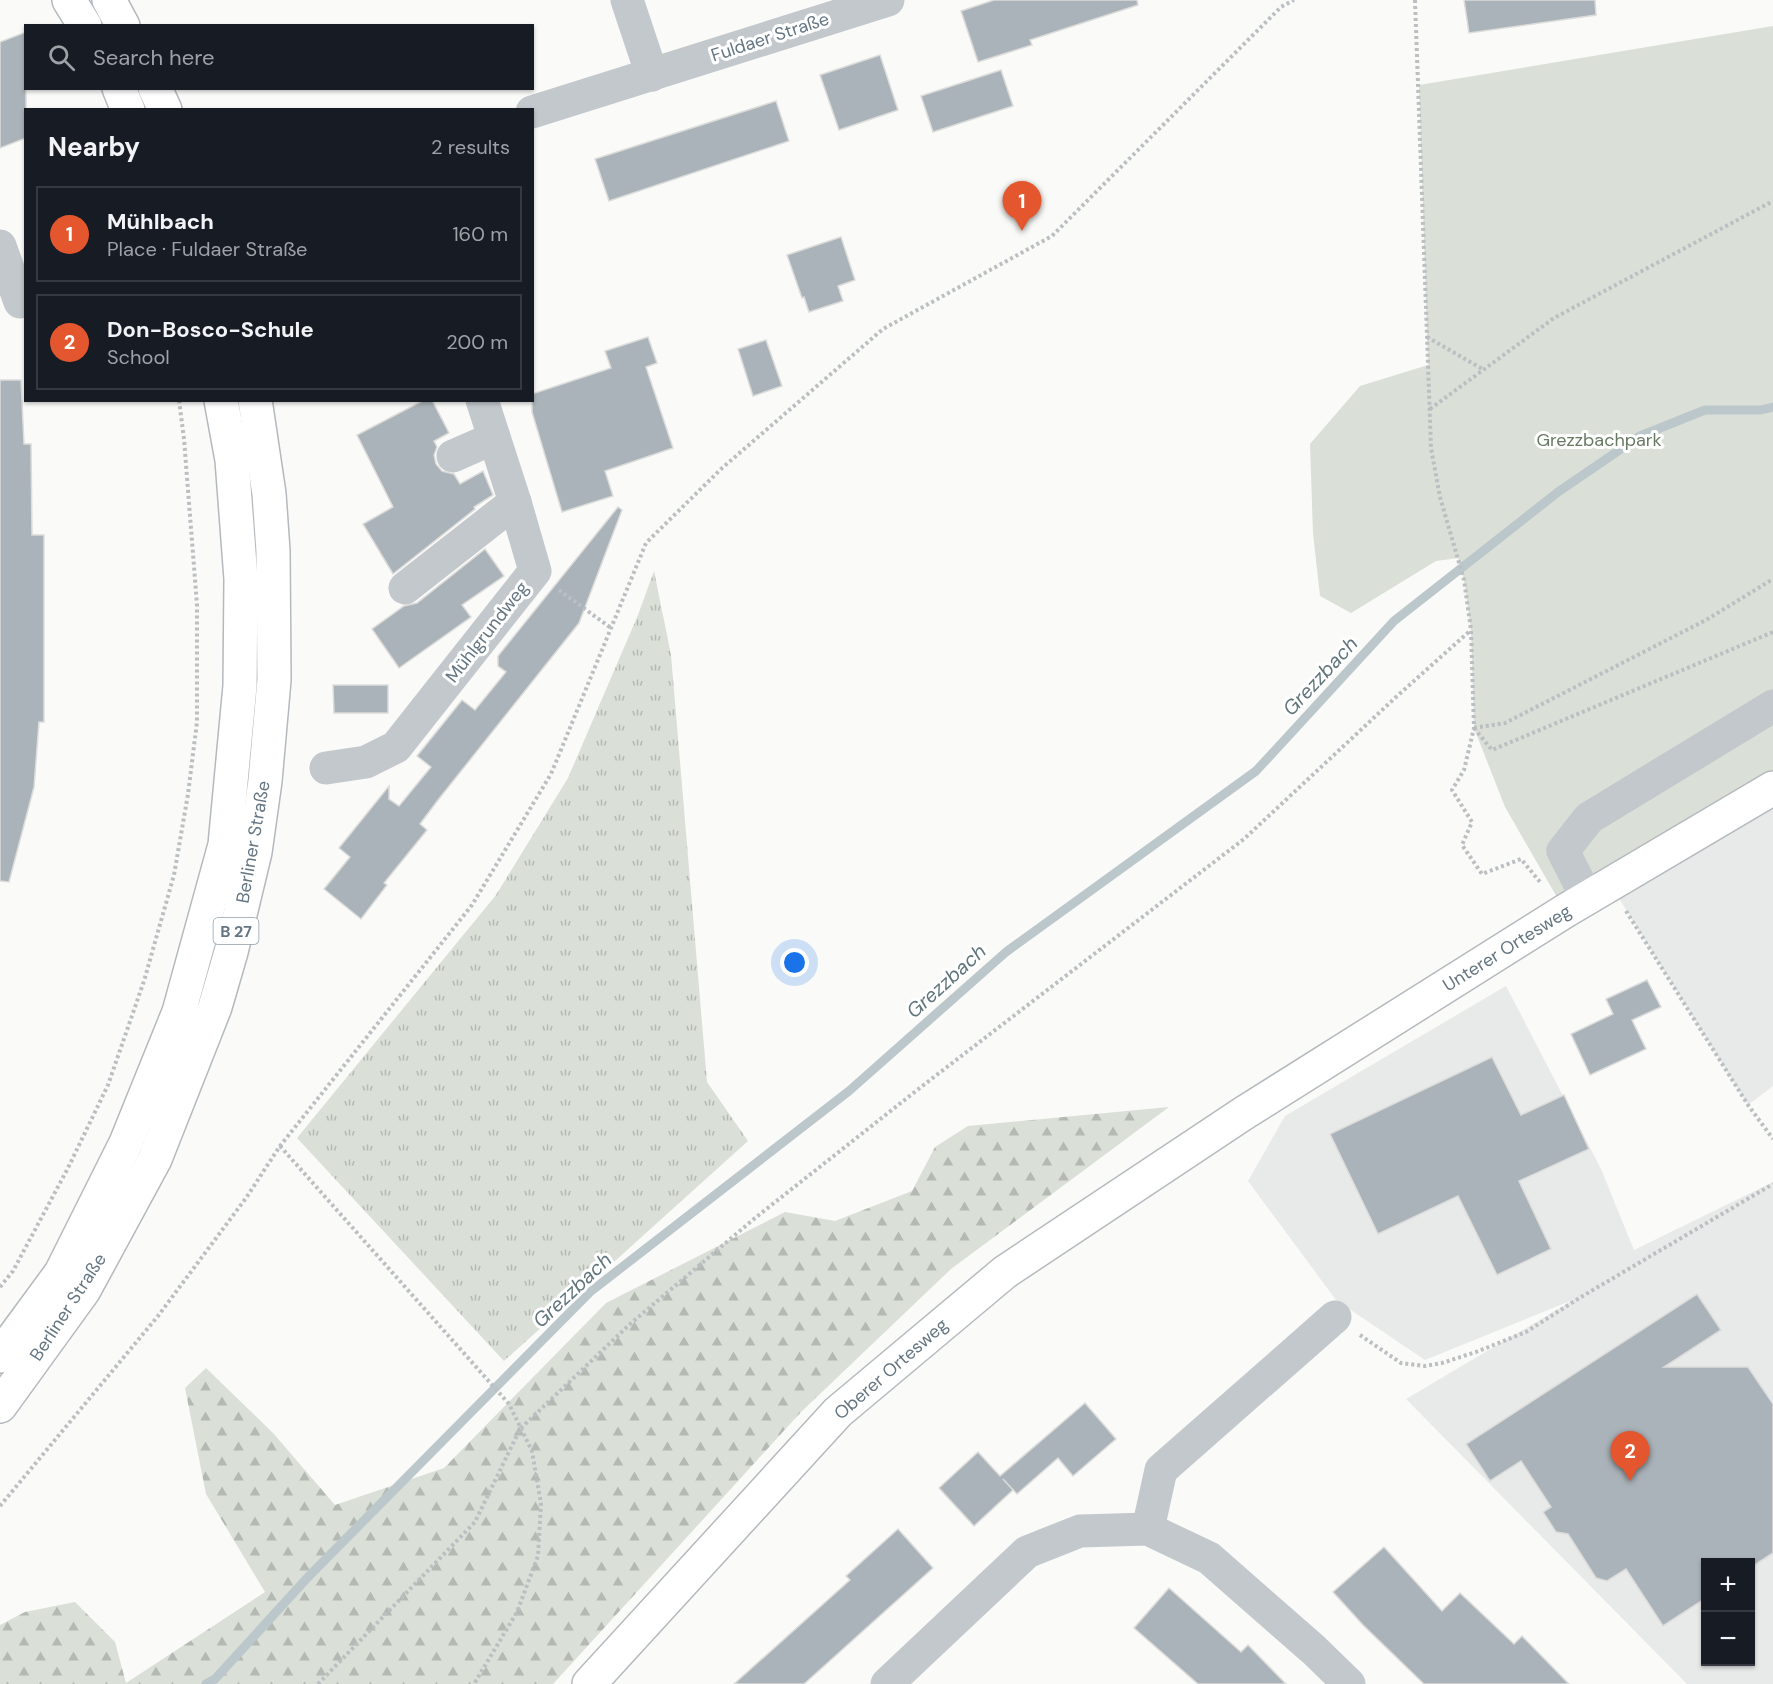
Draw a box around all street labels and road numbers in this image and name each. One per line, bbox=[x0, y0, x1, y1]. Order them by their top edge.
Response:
street label: Fuldaer Straße bbox=[708, 7, 832, 67]
street label: Mühlgrundweg bbox=[440, 577, 534, 687]
street label: Berliner Straße bbox=[230, 779, 276, 905]
street label: Unterer Ortesweg bbox=[1438, 899, 1576, 997]
road number: B 27 bbox=[214, 918, 258, 944]
street label: Berliner Straße bbox=[24, 1249, 112, 1365]
street label: Oberer Ortesweg bbox=[829, 1313, 953, 1425]

